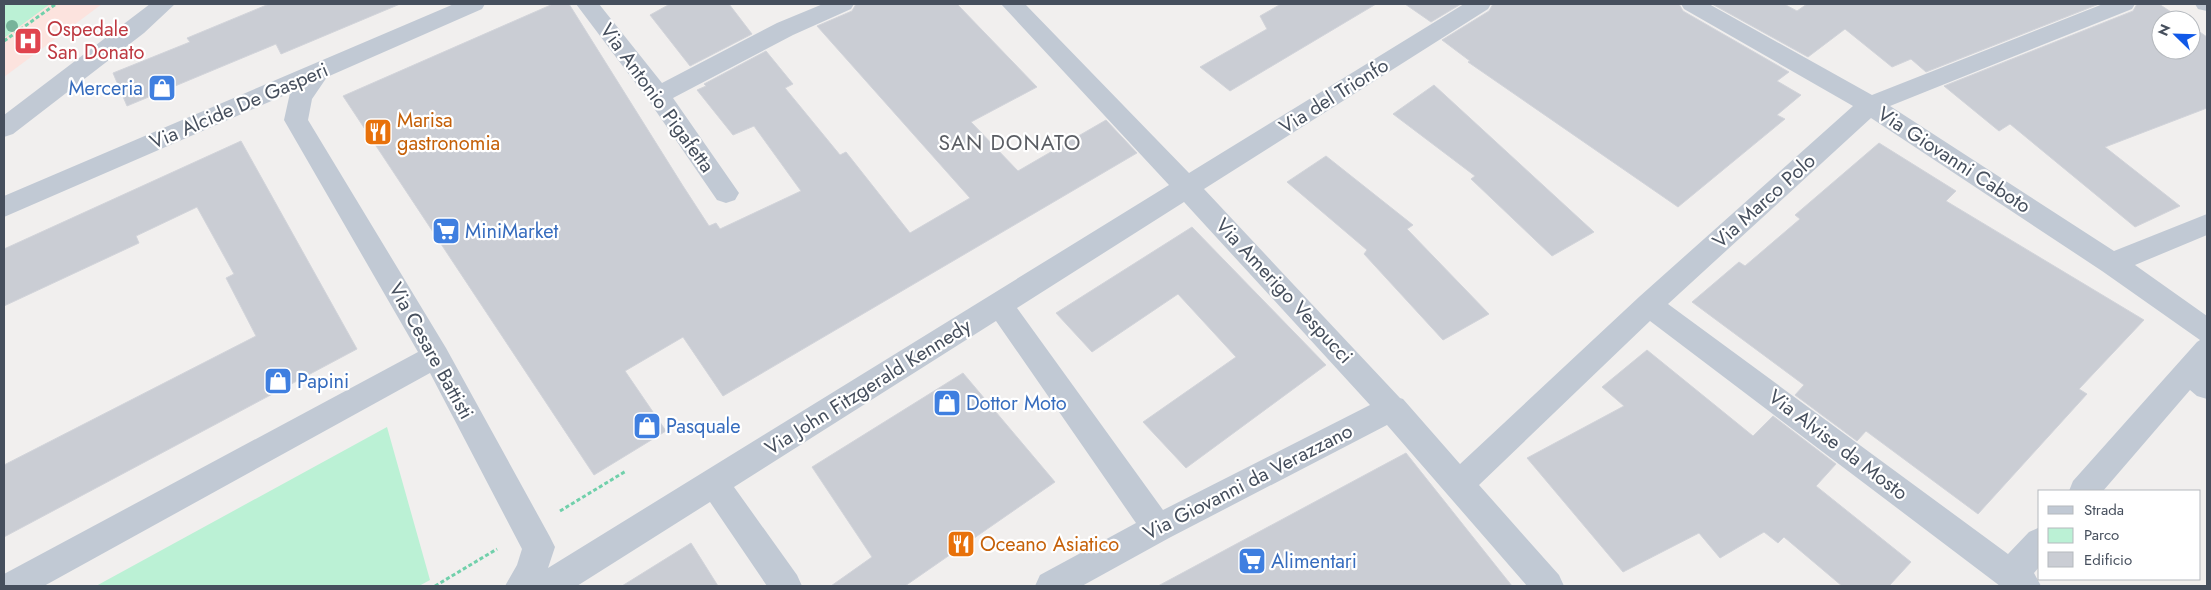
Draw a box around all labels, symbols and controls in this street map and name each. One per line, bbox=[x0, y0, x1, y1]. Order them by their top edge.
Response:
north arrow bbox=[2151, 10, 2201, 60]
place label: Ospedale San Donato bbox=[47, 15, 145, 67]
street label: Via Antonio Pigafetta bbox=[593, 17, 721, 179]
text: N bbox=[2153, 21, 2175, 39]
hospital icon: Ospedale San Donato bbox=[13, 26, 43, 56]
street label: Via del Trionfo bbox=[1274, 51, 1394, 141]
street label: Via Alcide De Gasperi bbox=[145, 55, 333, 157]
shop icon: Merceria bbox=[147, 73, 177, 103]
place label: Merceria bbox=[68, 74, 143, 103]
street label: Via Giovanni Caboto bbox=[1872, 100, 2036, 220]
place label: Marisa gastronomia bbox=[397, 106, 500, 158]
restaurant icon: Marisa gastronomia bbox=[363, 117, 393, 147]
district label: SAN DONATO bbox=[939, 128, 1081, 158]
street label: Via Marco Polo bbox=[1706, 147, 1822, 255]
street label: Via Amerigo Vespucci bbox=[1209, 212, 1359, 370]
supermarket icon: MiniMarket bbox=[431, 216, 461, 246]
place label: MiniMarket bbox=[465, 217, 559, 246]
street label: Via Cesare Battisti bbox=[381, 277, 481, 425]
street label: Via John Fitzgerald Kennedy bbox=[759, 311, 977, 462]
shop icon: Papini bbox=[263, 366, 293, 396]
place label: Papini bbox=[297, 367, 349, 396]
street label: Via Alvise da Mosto bbox=[1762, 383, 1914, 507]
shop icon: Dottor Moto bbox=[932, 388, 962, 418]
place label: Dottor Moto bbox=[966, 389, 1067, 418]
shop icon: Pasquale bbox=[632, 411, 662, 441]
place label: Pasquale bbox=[666, 412, 740, 441]
street label: Via Giovanni da Verazzano bbox=[1138, 417, 1358, 547]
legend bbox=[2038, 490, 2201, 580]
text: Strada bbox=[2084, 499, 2124, 521]
text: Parco bbox=[2084, 524, 2119, 546]
restaurant icon: Oceano Asiatico bbox=[946, 529, 976, 559]
place label: Oceano Asiatico bbox=[980, 530, 1119, 559]
supermarket icon: Alimentari bbox=[1237, 546, 1267, 576]
place label: Alimentari bbox=[1271, 547, 1357, 576]
text: Edificio bbox=[2084, 549, 2132, 571]

